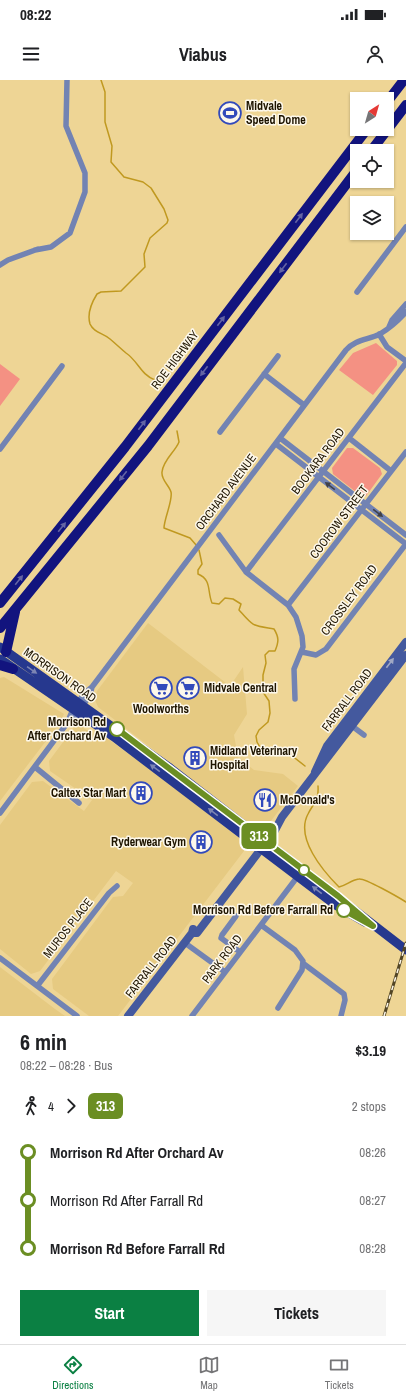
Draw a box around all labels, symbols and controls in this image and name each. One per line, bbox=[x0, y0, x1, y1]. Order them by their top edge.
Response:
text: 08:22 bbox=[20, 4, 51, 25]
text: Viabus bbox=[179, 42, 227, 67]
icon: menu bbox=[20, 43, 42, 65]
icon: person bbox=[364, 43, 386, 65]
north arrow bbox=[350, 92, 394, 136]
map controls bbox=[350, 92, 394, 240]
place label: Midvale Speed Dome bbox=[246, 98, 306, 128]
sports icon: Midvale Speed Dome bbox=[217, 100, 243, 126]
button: locate bbox=[350, 144, 394, 188]
button: layers bbox=[350, 196, 394, 240]
one-way arrow bbox=[295, 212, 304, 223]
one-way arrow bbox=[278, 262, 287, 273]
one-way arrow bbox=[217, 316, 225, 327]
street label: ROE HIGHWAY bbox=[148, 327, 203, 393]
one-way arrow bbox=[200, 366, 208, 377]
one-way arrow bbox=[138, 419, 146, 430]
street label: BOOKARA ROAD bbox=[288, 425, 348, 497]
street label: ORCHARD AVENUE bbox=[192, 451, 260, 533]
one-way arrow bbox=[119, 471, 128, 482]
street label: COOROW STREET bbox=[306, 482, 372, 562]
one-way arrow bbox=[325, 482, 336, 490]
one-way arrow bbox=[372, 509, 383, 517]
one-way arrow bbox=[57, 521, 66, 532]
street label: CROSSLEY ROAD bbox=[317, 561, 381, 639]
one-way arrow bbox=[14, 575, 23, 586]
street label: MORRISON ROAD bbox=[20, 644, 100, 706]
one-way arrow bbox=[386, 658, 394, 669]
street label: FARRALL ROAD bbox=[318, 665, 376, 735]
one-way arrow bbox=[27, 666, 37, 674]
supermarket icon: Woolworths bbox=[148, 675, 174, 701]
supermarket icon: Midvale Central bbox=[175, 675, 201, 701]
place label: Midvale Central bbox=[204, 680, 277, 696]
place label: Woolworths bbox=[133, 701, 190, 717]
place label: Morrison Rd After Orchard Av bbox=[27, 714, 107, 744]
marker: Morrison Rd After Orchard Av bbox=[109, 721, 125, 737]
place label: Midland Veterinary Hospital bbox=[210, 743, 298, 773]
building icon: Midland Veterinary Hospital bbox=[182, 745, 208, 771]
one-way arrow bbox=[150, 764, 161, 772]
building icon: Caltex Star Mart bbox=[128, 780, 154, 806]
place label: Caltex Star Mart bbox=[51, 785, 127, 801]
restaurant icon: McDonald's bbox=[252, 787, 278, 813]
place label: McDonald's bbox=[280, 792, 335, 808]
one-way arrow bbox=[208, 808, 219, 816]
line badge: 313 bbox=[236, 823, 282, 849]
text: 313 bbox=[249, 827, 269, 845]
building icon: Ryderwear Gym bbox=[188, 829, 214, 855]
place label: Ryderwear Gym bbox=[111, 834, 186, 850]
unlabelled marker bbox=[298, 864, 310, 876]
one-way arrow bbox=[311, 886, 322, 895]
street label: MUROS PLACE bbox=[40, 895, 96, 961]
place label: Morrison Rd Before Farrall Rd bbox=[193, 902, 333, 918]
marker: Morrison Rd Before Farrall Rd bbox=[336, 902, 352, 918]
street label: PARK ROAD bbox=[198, 931, 246, 987]
street label: FARRALL ROAD bbox=[122, 933, 180, 1001]
text: 6 min bbox=[20, 1027, 67, 1057]
text: $3.19 bbox=[355, 1040, 386, 1061]
text: 08:22 – 08:28 · Bus bbox=[20, 1057, 112, 1074]
icon: walk bbox=[20, 1095, 42, 1117]
icon: forward bbox=[60, 1095, 82, 1117]
text: 313 bbox=[96, 1097, 115, 1115]
text: 4 bbox=[48, 1098, 54, 1115]
text: 2 stops bbox=[352, 1098, 386, 1115]
text: Morrison Rd After Orchard Av bbox=[50, 1142, 224, 1163]
text: 08:26 bbox=[359, 1144, 386, 1161]
text: Morrison Rd After Farrall Rd bbox=[50, 1190, 203, 1211]
text: 08:27 bbox=[359, 1192, 386, 1209]
text: Morrison Rd Before Farrall Rd bbox=[50, 1238, 225, 1259]
text: 08:28 bbox=[359, 1240, 386, 1257]
button: Start bbox=[20, 1290, 199, 1336]
button: Tickets bbox=[207, 1290, 386, 1336]
tab: Directions bbox=[52, 1354, 93, 1392]
tab: Map bbox=[198, 1354, 220, 1392]
tab: Tickets bbox=[325, 1354, 354, 1392]

